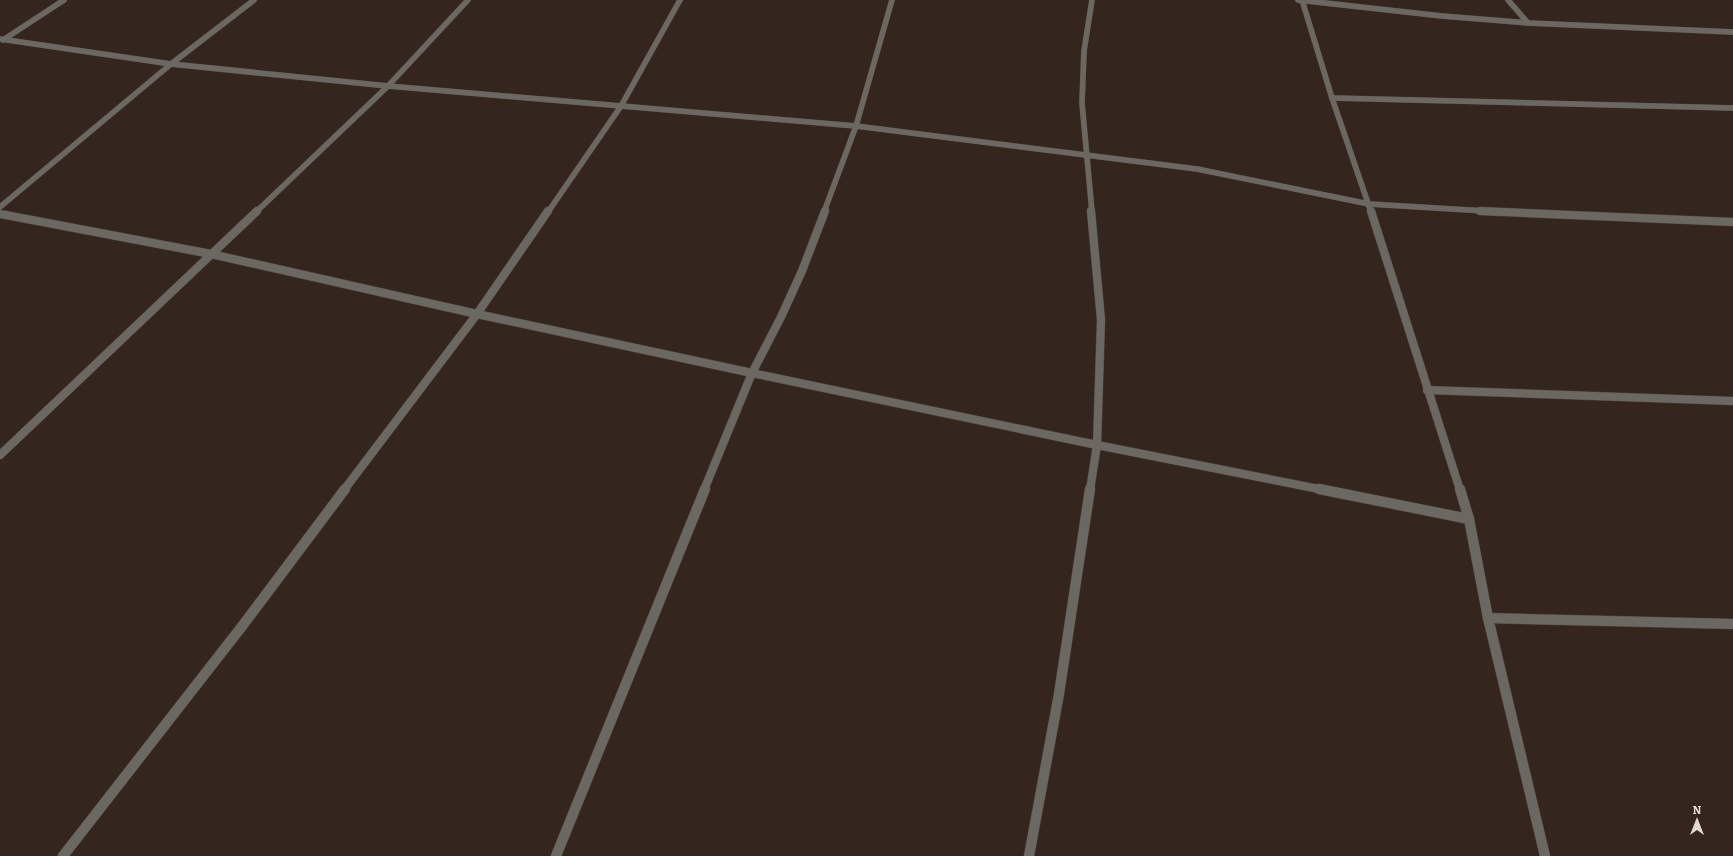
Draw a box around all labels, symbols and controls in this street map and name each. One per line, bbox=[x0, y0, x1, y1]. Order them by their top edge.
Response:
north arrow bbox=[1677, 800, 1717, 840]
text: N bbox=[1693, 804, 1702, 817]

